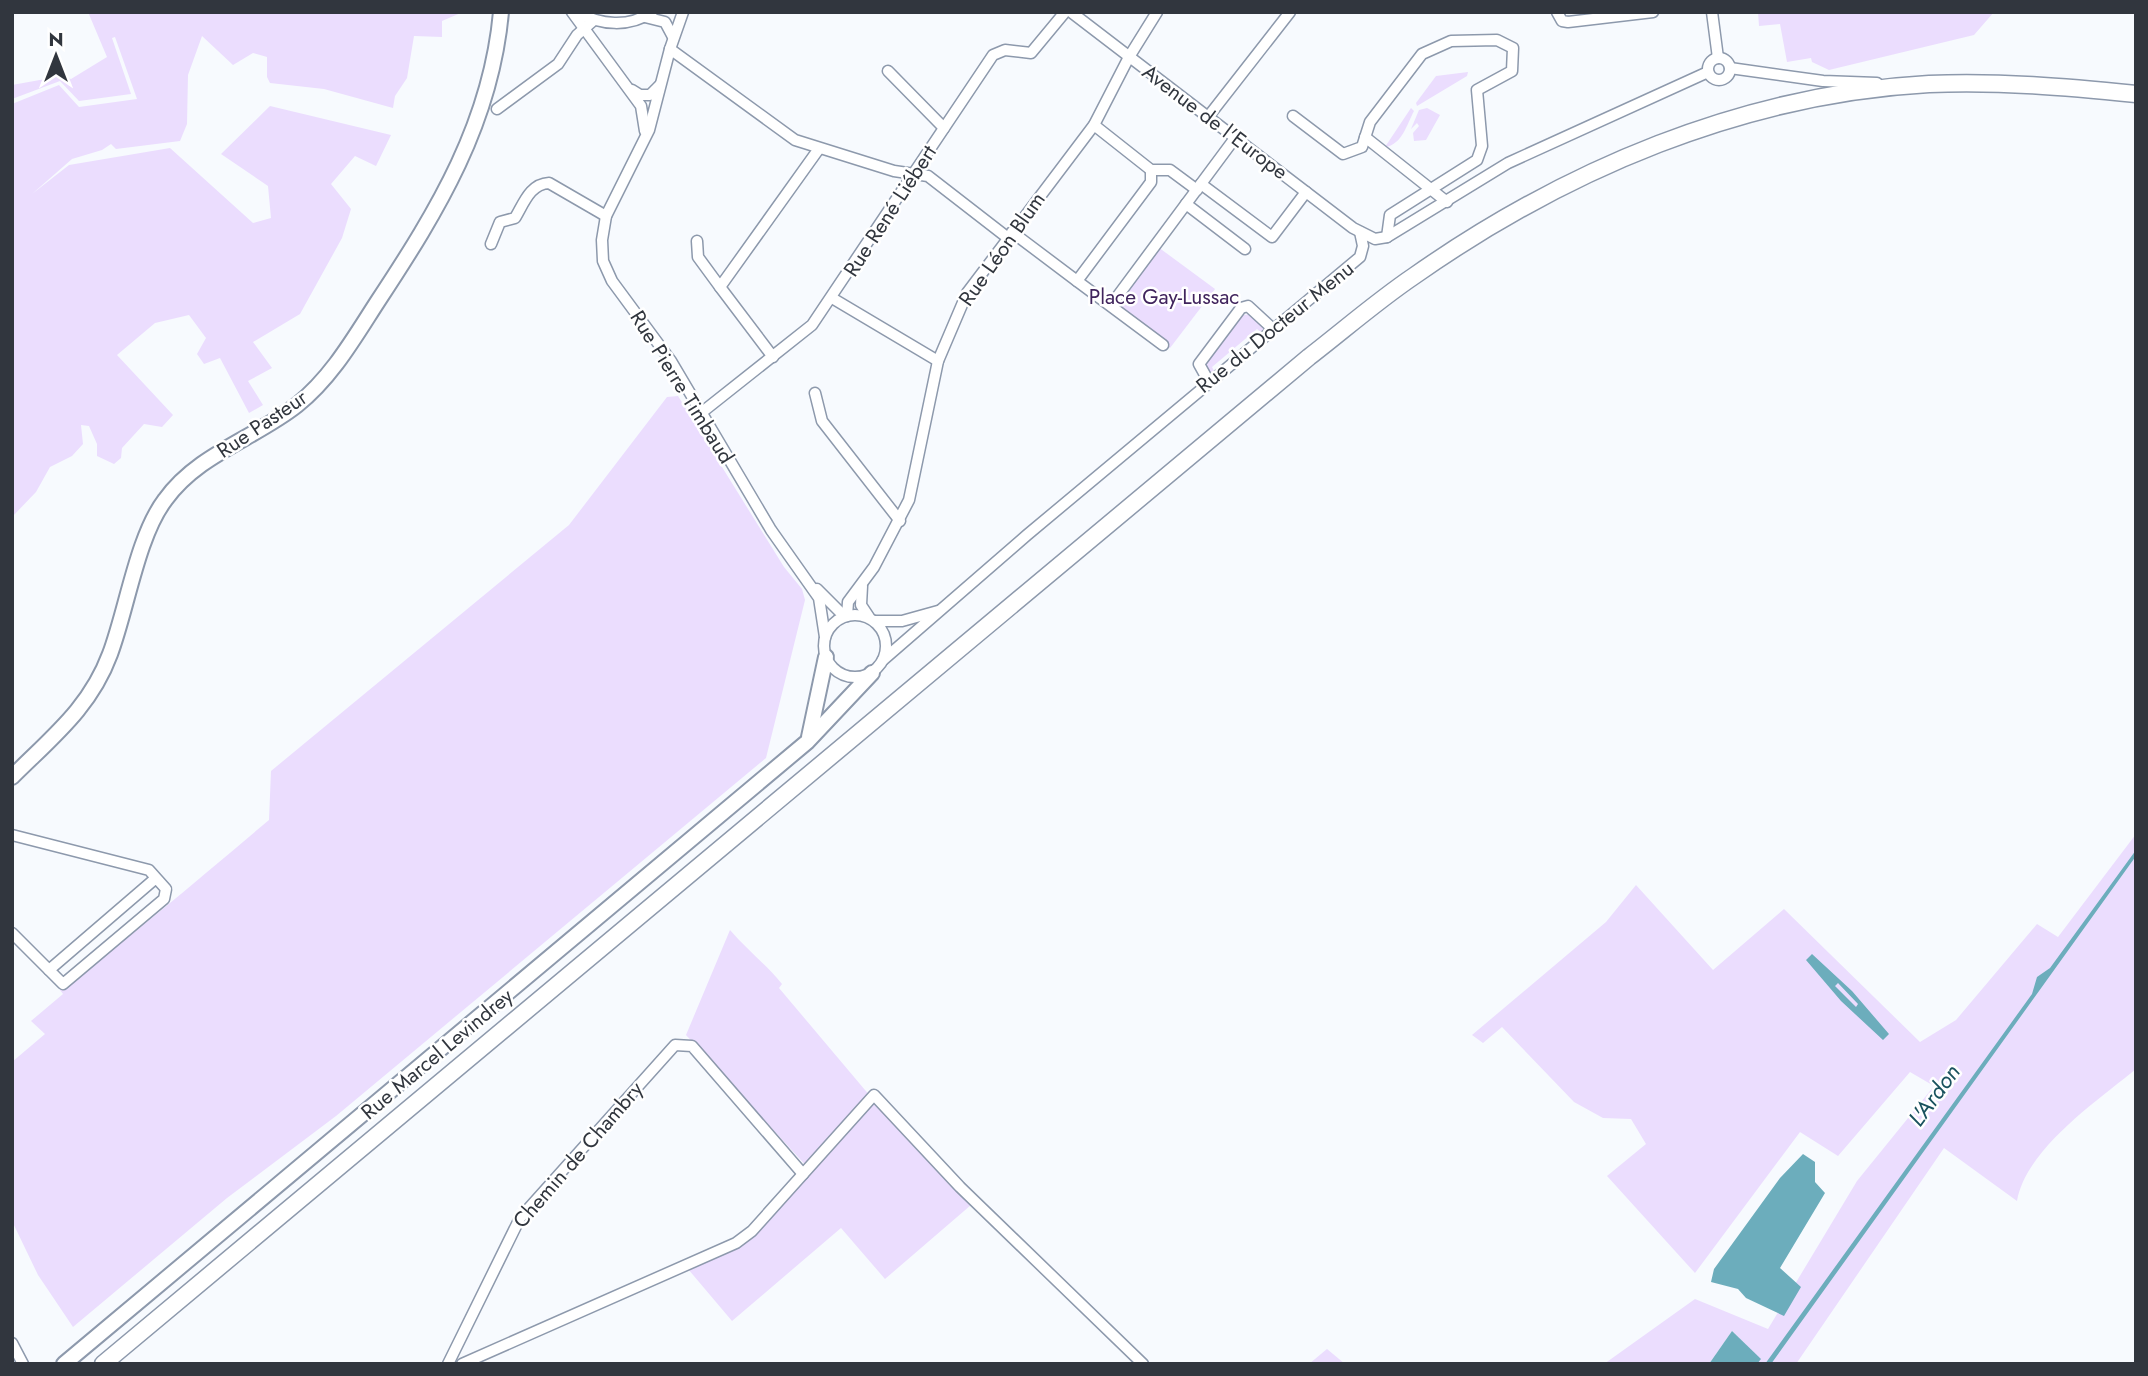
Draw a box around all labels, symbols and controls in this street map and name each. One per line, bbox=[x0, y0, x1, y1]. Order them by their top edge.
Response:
north arrow bbox=[21, 21, 91, 91]
text: N bbox=[48, 26, 64, 53]
street label: Avenue de l'Europe bbox=[1136, 57, 1294, 187]
street label: Rue René Liébert bbox=[836, 139, 944, 283]
street label: Rue Léon Blum bbox=[952, 186, 1052, 312]
street label: Rue du Docteur Menu bbox=[1190, 254, 1360, 400]
park label: Place Gay-Lussac bbox=[1089, 282, 1239, 312]
street label: Rue Pierre Timbaud bbox=[623, 305, 741, 469]
street label: Rue Pasteur bbox=[211, 382, 314, 465]
street label: Rue Marcel Levindrey bbox=[355, 981, 520, 1127]
water label: L'Ardon bbox=[1900, 1057, 1968, 1133]
street label: Chemin de Chambry bbox=[506, 1075, 651, 1235]

